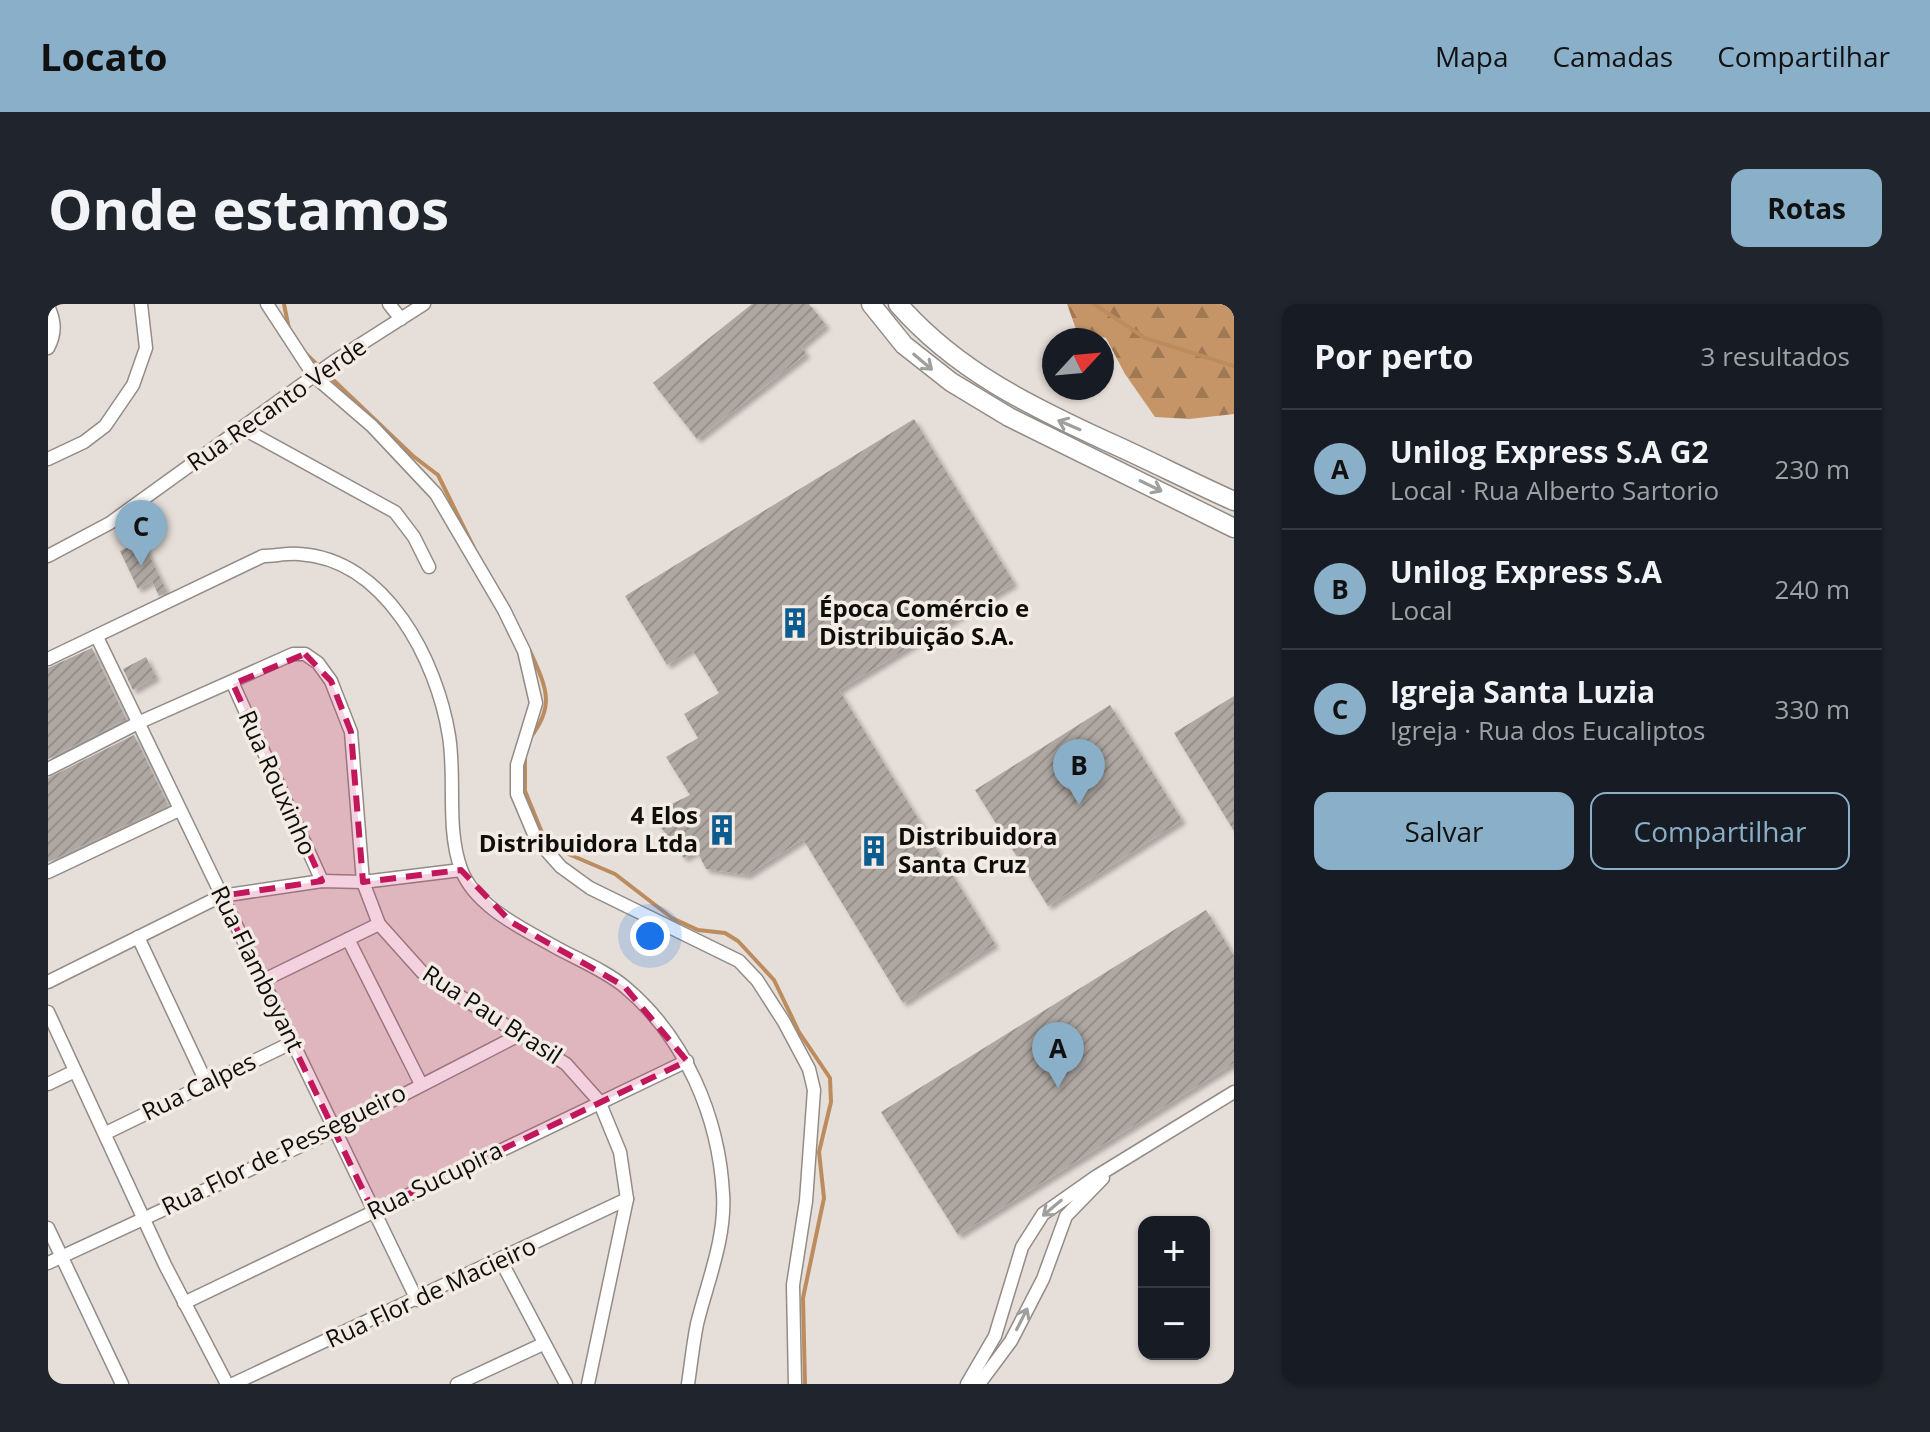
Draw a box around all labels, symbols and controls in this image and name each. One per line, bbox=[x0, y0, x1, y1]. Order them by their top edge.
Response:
text: Locato bbox=[40, 30, 168, 82]
text: Mapa bbox=[1435, 37, 1508, 75]
text: Camadas bbox=[1552, 37, 1673, 75]
text: Compartilhar bbox=[1717, 37, 1890, 75]
button: Rotas bbox=[1731, 169, 1882, 247]
text: Onde estamos bbox=[48, 170, 449, 246]
north arrow bbox=[1042, 328, 1114, 400]
street label: Rua Recanto Verde bbox=[180, 329, 372, 478]
text: Por perto bbox=[1314, 333, 1474, 379]
text: 3 resultados bbox=[1701, 338, 1850, 374]
one-way arrow bbox=[912, 353, 932, 371]
one-way arrow bbox=[1057, 417, 1082, 432]
text: Unilog Express S.A G2 bbox=[1390, 431, 1709, 472]
text: A bbox=[1331, 451, 1349, 487]
text: 230 m bbox=[1775, 451, 1850, 487]
text: Local · Rua Alberto Sartorio bbox=[1390, 472, 1719, 508]
one-way arrow bbox=[1138, 479, 1162, 494]
pin: C bbox=[115, 500, 167, 566]
text: Unilog Express S.A bbox=[1390, 551, 1662, 592]
text: B bbox=[1331, 571, 1349, 607]
text: 240 m bbox=[1775, 571, 1850, 607]
place label: Época Comércio e Distribuição S.A. bbox=[819, 591, 1029, 652]
text: Local bbox=[1390, 592, 1453, 628]
building icon: Época Comércio e Distribuição S.A. bbox=[778, 606, 812, 640]
text: Igreja Santa Luzia bbox=[1390, 671, 1655, 712]
text: C bbox=[1332, 691, 1348, 727]
text: 330 m bbox=[1775, 691, 1850, 727]
street label: Rua Rouxinho bbox=[232, 705, 325, 860]
text: Igreja · Rua dos Eucaliptos bbox=[1390, 712, 1705, 748]
pin: B bbox=[1053, 739, 1105, 805]
button: Salvar bbox=[1314, 792, 1574, 870]
button: Compartilhar bbox=[1590, 792, 1850, 870]
place label: 4 Elos Distribuidora Ltda bbox=[479, 798, 698, 859]
building icon: 4 Elos Distribuidora Ltda bbox=[705, 813, 739, 847]
place label: Distribuidora Santa Cruz bbox=[898, 819, 1057, 880]
building icon: Distribuidora Santa Cruz bbox=[857, 834, 891, 868]
street label: Rua Flamboyant bbox=[204, 880, 313, 1057]
your location bbox=[630, 916, 670, 956]
street label: Rua Pau Brasil bbox=[417, 956, 569, 1071]
pin: A bbox=[1032, 1022, 1084, 1088]
street label: Rua Calpes bbox=[136, 1044, 261, 1127]
street label: Rua Flor de Pessegueiro bbox=[156, 1075, 411, 1222]
street label: Rua Sucupira bbox=[361, 1133, 508, 1227]
one-way arrow bbox=[1042, 1199, 1062, 1217]
map controls bbox=[1138, 1216, 1210, 1360]
button: + bbox=[1138, 1216, 1210, 1288]
street label: Rua Flor de Macieiro bbox=[320, 1228, 541, 1355]
button: − bbox=[1138, 1288, 1210, 1360]
one-way arrow bbox=[1014, 1308, 1030, 1332]

